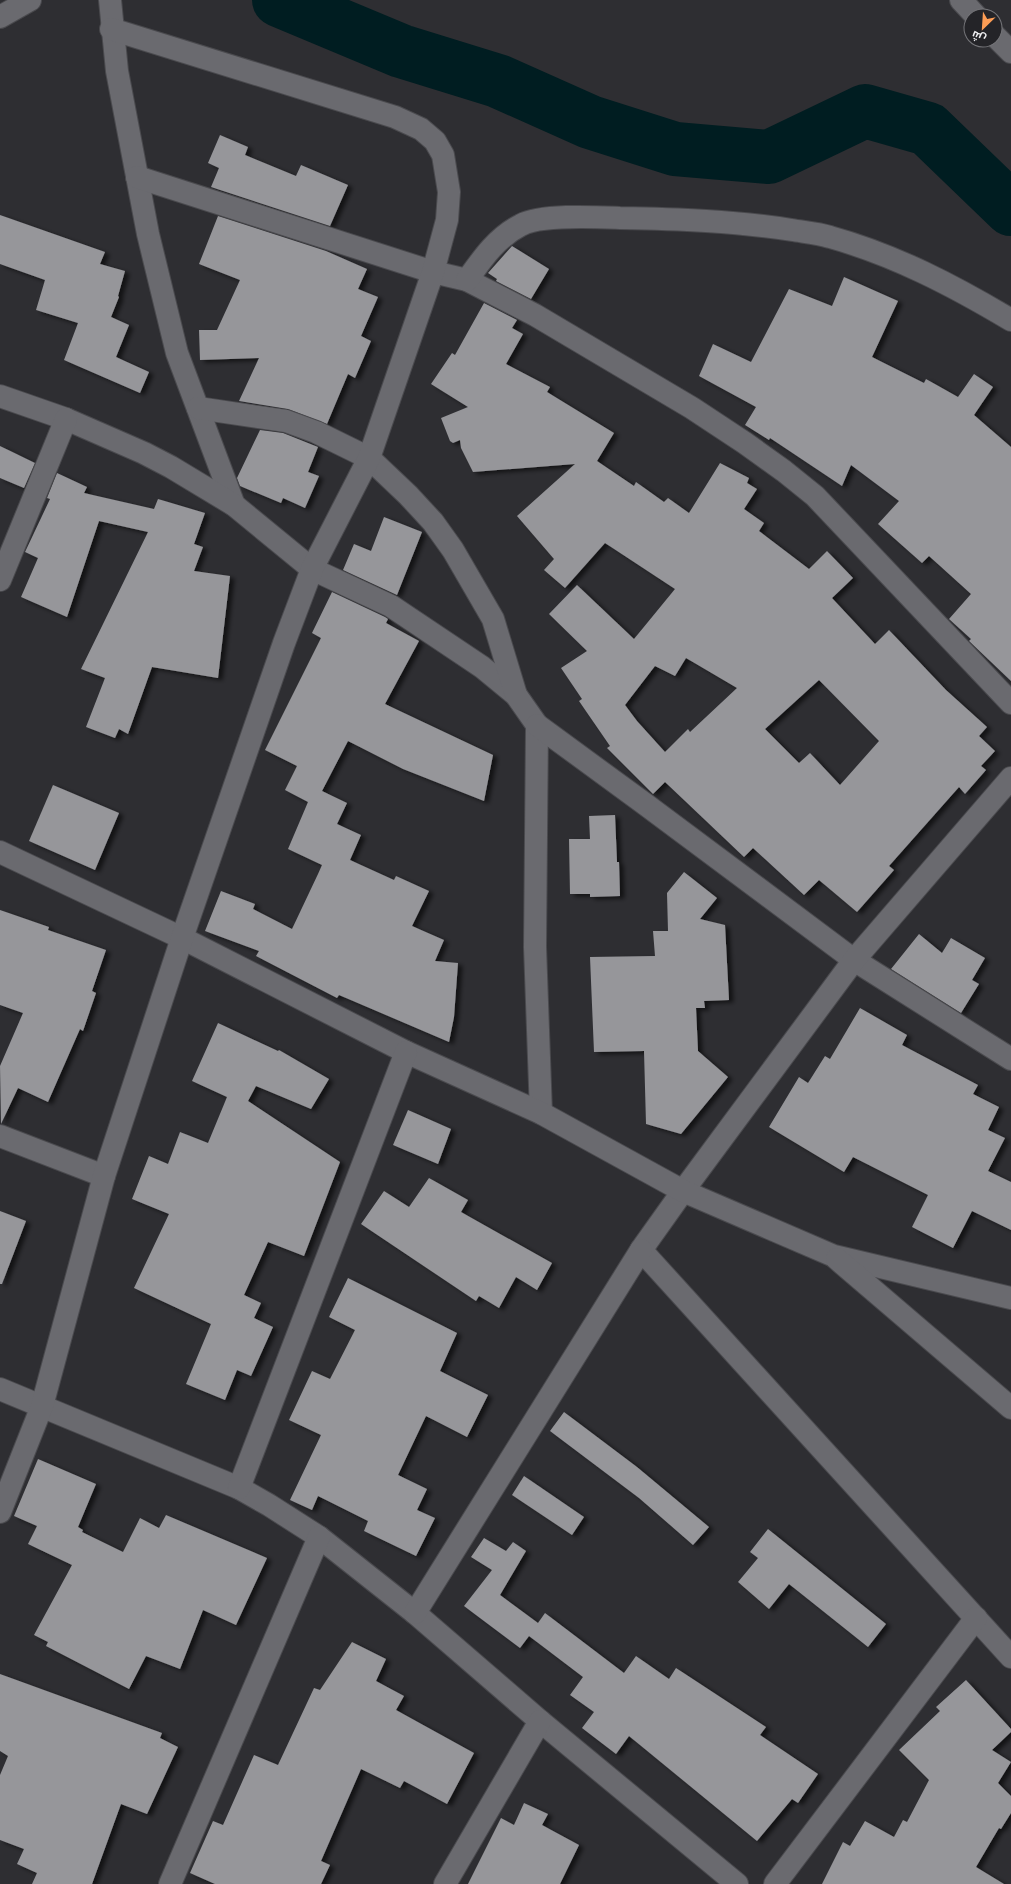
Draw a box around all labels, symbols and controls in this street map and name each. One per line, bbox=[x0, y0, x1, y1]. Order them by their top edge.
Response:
north arrow bbox=[963, 8, 1003, 48]
text: ش bbox=[970, 28, 988, 45]

